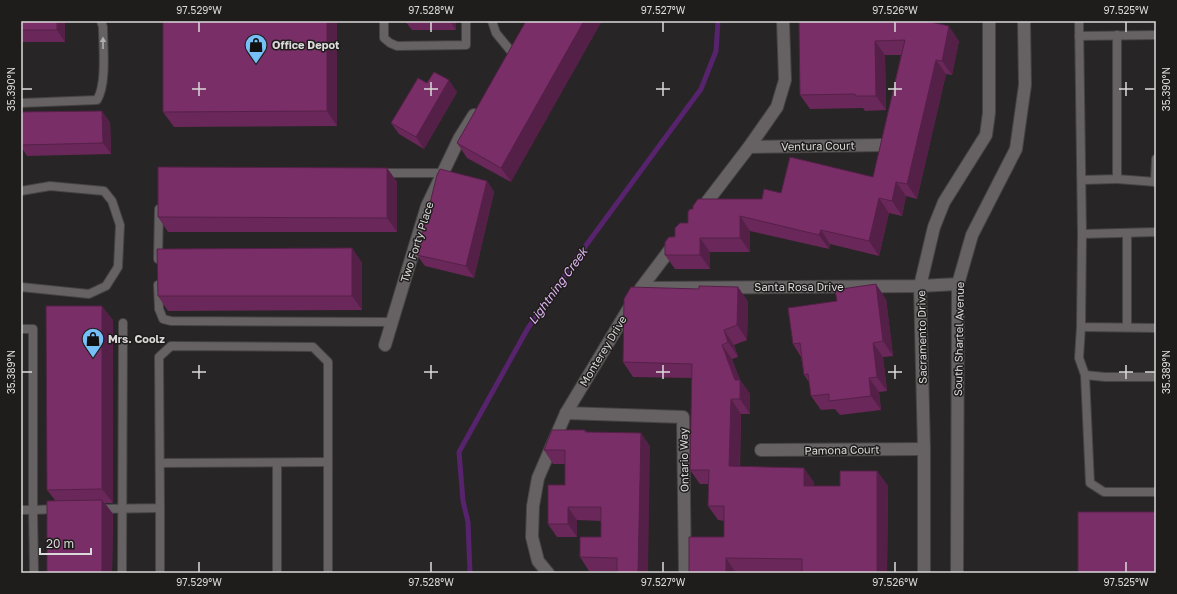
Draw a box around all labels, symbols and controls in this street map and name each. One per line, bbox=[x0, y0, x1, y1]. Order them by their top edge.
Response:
text: 97.529°W bbox=[176, 4, 222, 16]
text: 97.528°W bbox=[408, 4, 454, 16]
text: 97.527°W bbox=[641, 4, 686, 16]
text: 97.526°W bbox=[872, 4, 918, 16]
text: 97.525°W bbox=[1103, 4, 1149, 16]
shop icon: Office Depot bbox=[243, 32, 269, 65]
one-way arrow bbox=[100, 36, 106, 49]
place label: Office Depot bbox=[272, 38, 340, 51]
text: 35.390°N bbox=[5, 67, 17, 111]
text: 35.390°N bbox=[1160, 67, 1172, 111]
street label: Ventura Court bbox=[781, 138, 855, 153]
street label: Two Forty Place bbox=[397, 200, 436, 284]
water label: Lightning Creek bbox=[525, 243, 591, 327]
street label: Santa Rosa Drive bbox=[754, 280, 844, 293]
street label: South Shartel Avenue bbox=[951, 282, 966, 396]
street label: Sacramento Drive bbox=[914, 290, 929, 384]
street label: Monterey Drive bbox=[576, 313, 629, 388]
shop icon: Mrs. Coolz bbox=[80, 326, 106, 359]
place label: Mrs. Coolz bbox=[108, 332, 165, 345]
text: 35.389°N bbox=[5, 350, 17, 394]
text: 35.389°N bbox=[1160, 350, 1172, 394]
street label: Ontario Way bbox=[676, 428, 691, 492]
street label: Pamona Court bbox=[804, 442, 880, 457]
scale bar bbox=[40, 530, 91, 556]
text: 20 m bbox=[46, 536, 74, 551]
text: 97.529°W bbox=[176, 576, 222, 588]
text: 97.528°W bbox=[408, 576, 454, 588]
text: 97.527°W bbox=[641, 576, 686, 588]
text: 97.526°W bbox=[872, 576, 918, 588]
text: 97.525°W bbox=[1103, 576, 1149, 588]

